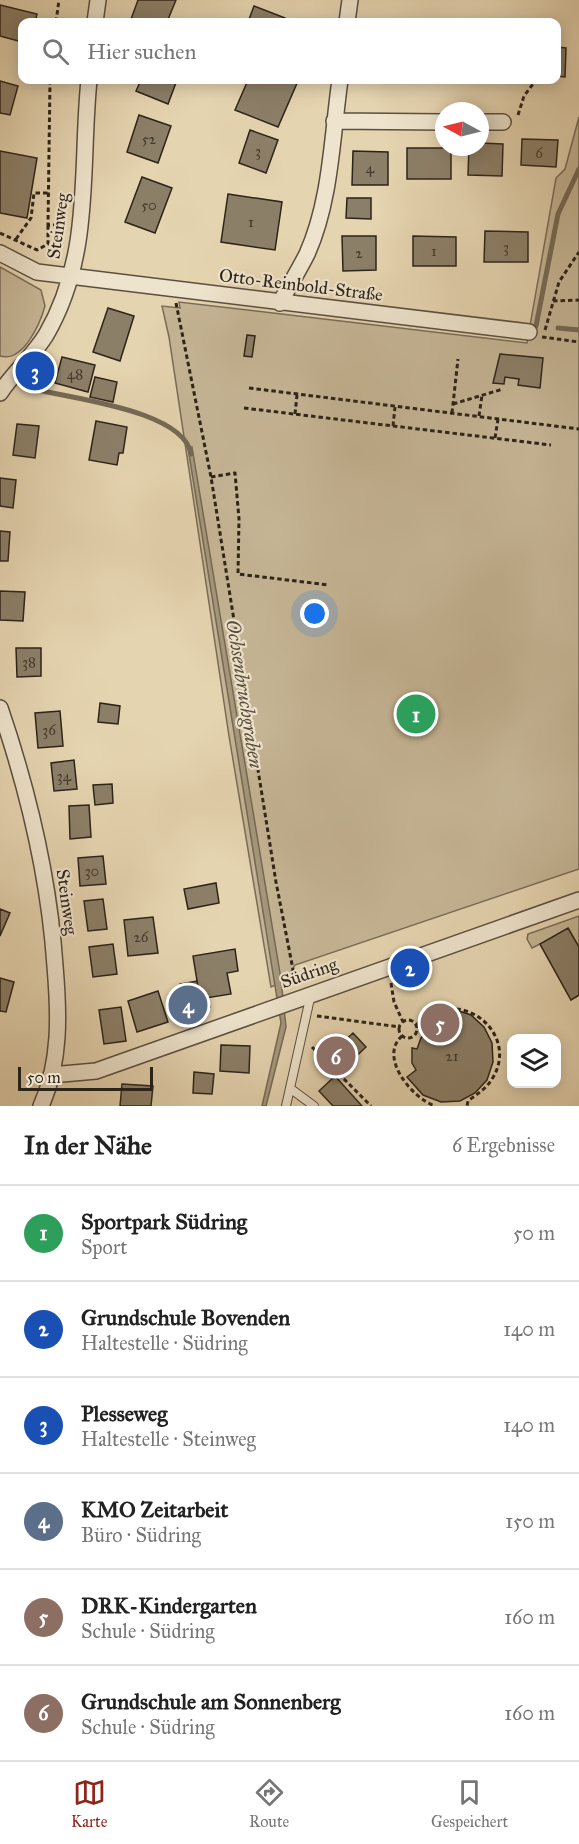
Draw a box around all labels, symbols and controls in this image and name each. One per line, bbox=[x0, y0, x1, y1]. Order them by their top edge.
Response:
search box bbox=[18, 18, 561, 84]
icon: search bbox=[39, 35, 72, 68]
text: Hier suchen bbox=[87, 38, 196, 65]
north arrow bbox=[435, 102, 489, 156]
house number: 52 bbox=[142, 130, 157, 148]
house number: 3 bbox=[255, 142, 261, 160]
house number: 6 bbox=[535, 144, 544, 162]
house number: 4 bbox=[366, 159, 375, 177]
street label: Steinweg bbox=[42, 191, 75, 260]
house number: 50 bbox=[141, 196, 157, 214]
house number: 1 bbox=[248, 213, 254, 231]
house number: 3 bbox=[503, 238, 509, 256]
house number: 1 bbox=[431, 242, 437, 260]
house number: 2 bbox=[355, 244, 363, 262]
street label: Otto-Reinbold-Straße bbox=[218, 264, 384, 306]
pin: 3 bbox=[15, 348, 54, 394]
house number: 48 bbox=[67, 365, 83, 383]
your location bbox=[300, 599, 329, 628]
water label: Ochsenbruchgraben bbox=[221, 618, 269, 771]
house number: 38 bbox=[22, 653, 36, 671]
pin: 1 bbox=[396, 692, 436, 736]
house number: 36 bbox=[42, 721, 57, 739]
house number: 34 bbox=[57, 767, 72, 785]
house number: 30 bbox=[85, 862, 99, 880]
street label: Steinweg bbox=[51, 868, 83, 937]
house number: 26 bbox=[133, 928, 150, 946]
pin: 2 bbox=[390, 946, 430, 990]
street label: Südring bbox=[278, 953, 341, 994]
pin: 4 bbox=[168, 982, 207, 1028]
pin: 5 bbox=[420, 1000, 460, 1046]
pin: 6 bbox=[316, 1034, 356, 1078]
map controls bbox=[507, 1034, 561, 1088]
button: layers bbox=[507, 1034, 561, 1088]
house number: 21 bbox=[445, 1047, 459, 1065]
scale bar bbox=[18, 1064, 153, 1092]
text: 50 m bbox=[27, 1068, 61, 1087]
text: In der Nähe bbox=[24, 1129, 152, 1161]
text: 6 Ergebnisse bbox=[452, 1133, 555, 1157]
text: Sportpark Südring bbox=[81, 1208, 247, 1235]
text: 1 bbox=[40, 1221, 47, 1245]
text: 50 m bbox=[513, 1221, 555, 1245]
text: Sport bbox=[81, 1235, 127, 1259]
text: Grundschule Bovenden bbox=[81, 1304, 290, 1331]
text: 2 bbox=[39, 1317, 48, 1341]
text: 140 m bbox=[503, 1317, 555, 1341]
text: Haltestelle · Südring bbox=[81, 1331, 248, 1355]
text: Plesseweg bbox=[81, 1400, 167, 1427]
text: 3 bbox=[40, 1413, 48, 1437]
text: 140 m bbox=[503, 1413, 555, 1437]
text: Haltestelle · Steinweg bbox=[81, 1427, 256, 1451]
text: KMO Zeitarbeit bbox=[81, 1496, 228, 1523]
text: 4 bbox=[38, 1509, 49, 1533]
text: 150 m bbox=[505, 1509, 555, 1533]
text: Büro · Südring bbox=[81, 1523, 201, 1547]
text: DRK-Kindergarten bbox=[81, 1592, 257, 1619]
text: 5 bbox=[39, 1605, 48, 1629]
text: 160 m bbox=[504, 1605, 555, 1629]
text: Schule · Südring bbox=[81, 1619, 215, 1643]
text: Grundschule am Sonnenberg bbox=[81, 1688, 341, 1715]
text: 6 bbox=[38, 1701, 49, 1725]
text: 160 m bbox=[504, 1701, 555, 1725]
text: Schule · Südring bbox=[81, 1715, 215, 1739]
tab: Karte bbox=[71, 1776, 107, 1831]
tab: Route bbox=[249, 1776, 289, 1831]
tab: Gespeichert bbox=[431, 1776, 508, 1831]

